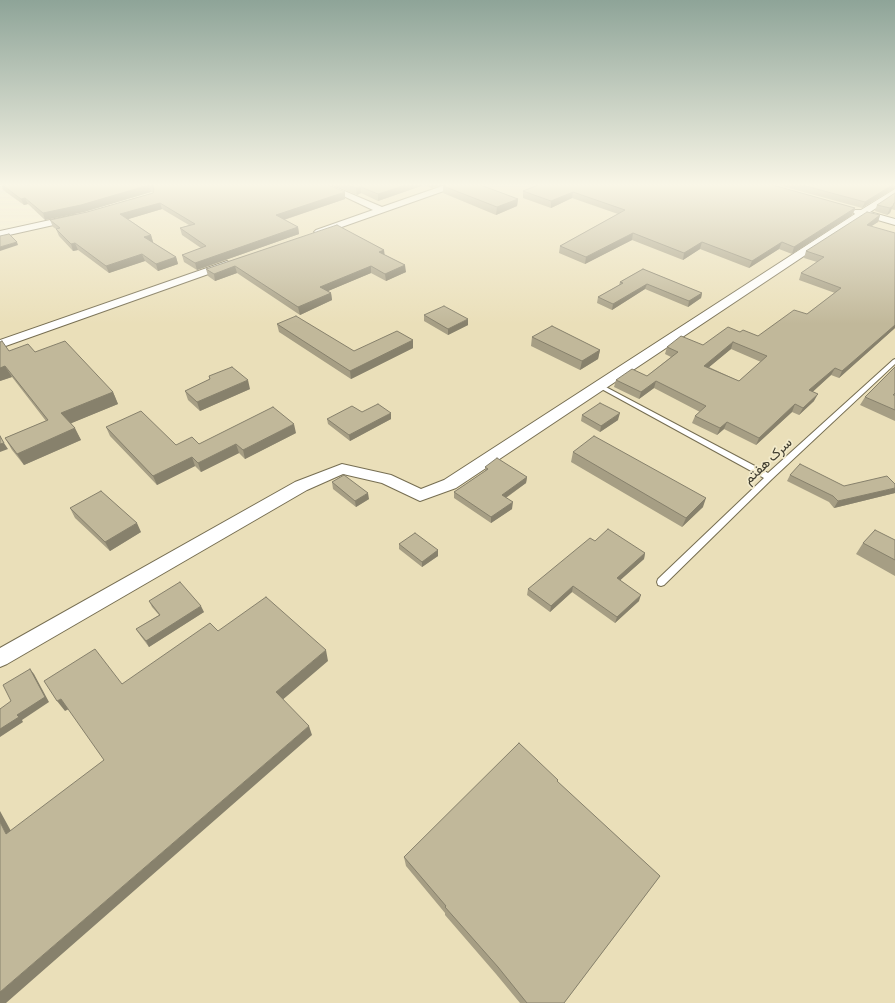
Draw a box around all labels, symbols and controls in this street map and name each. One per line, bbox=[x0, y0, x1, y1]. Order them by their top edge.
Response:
street label: سرک هفتم bbox=[740, 434, 796, 488]

